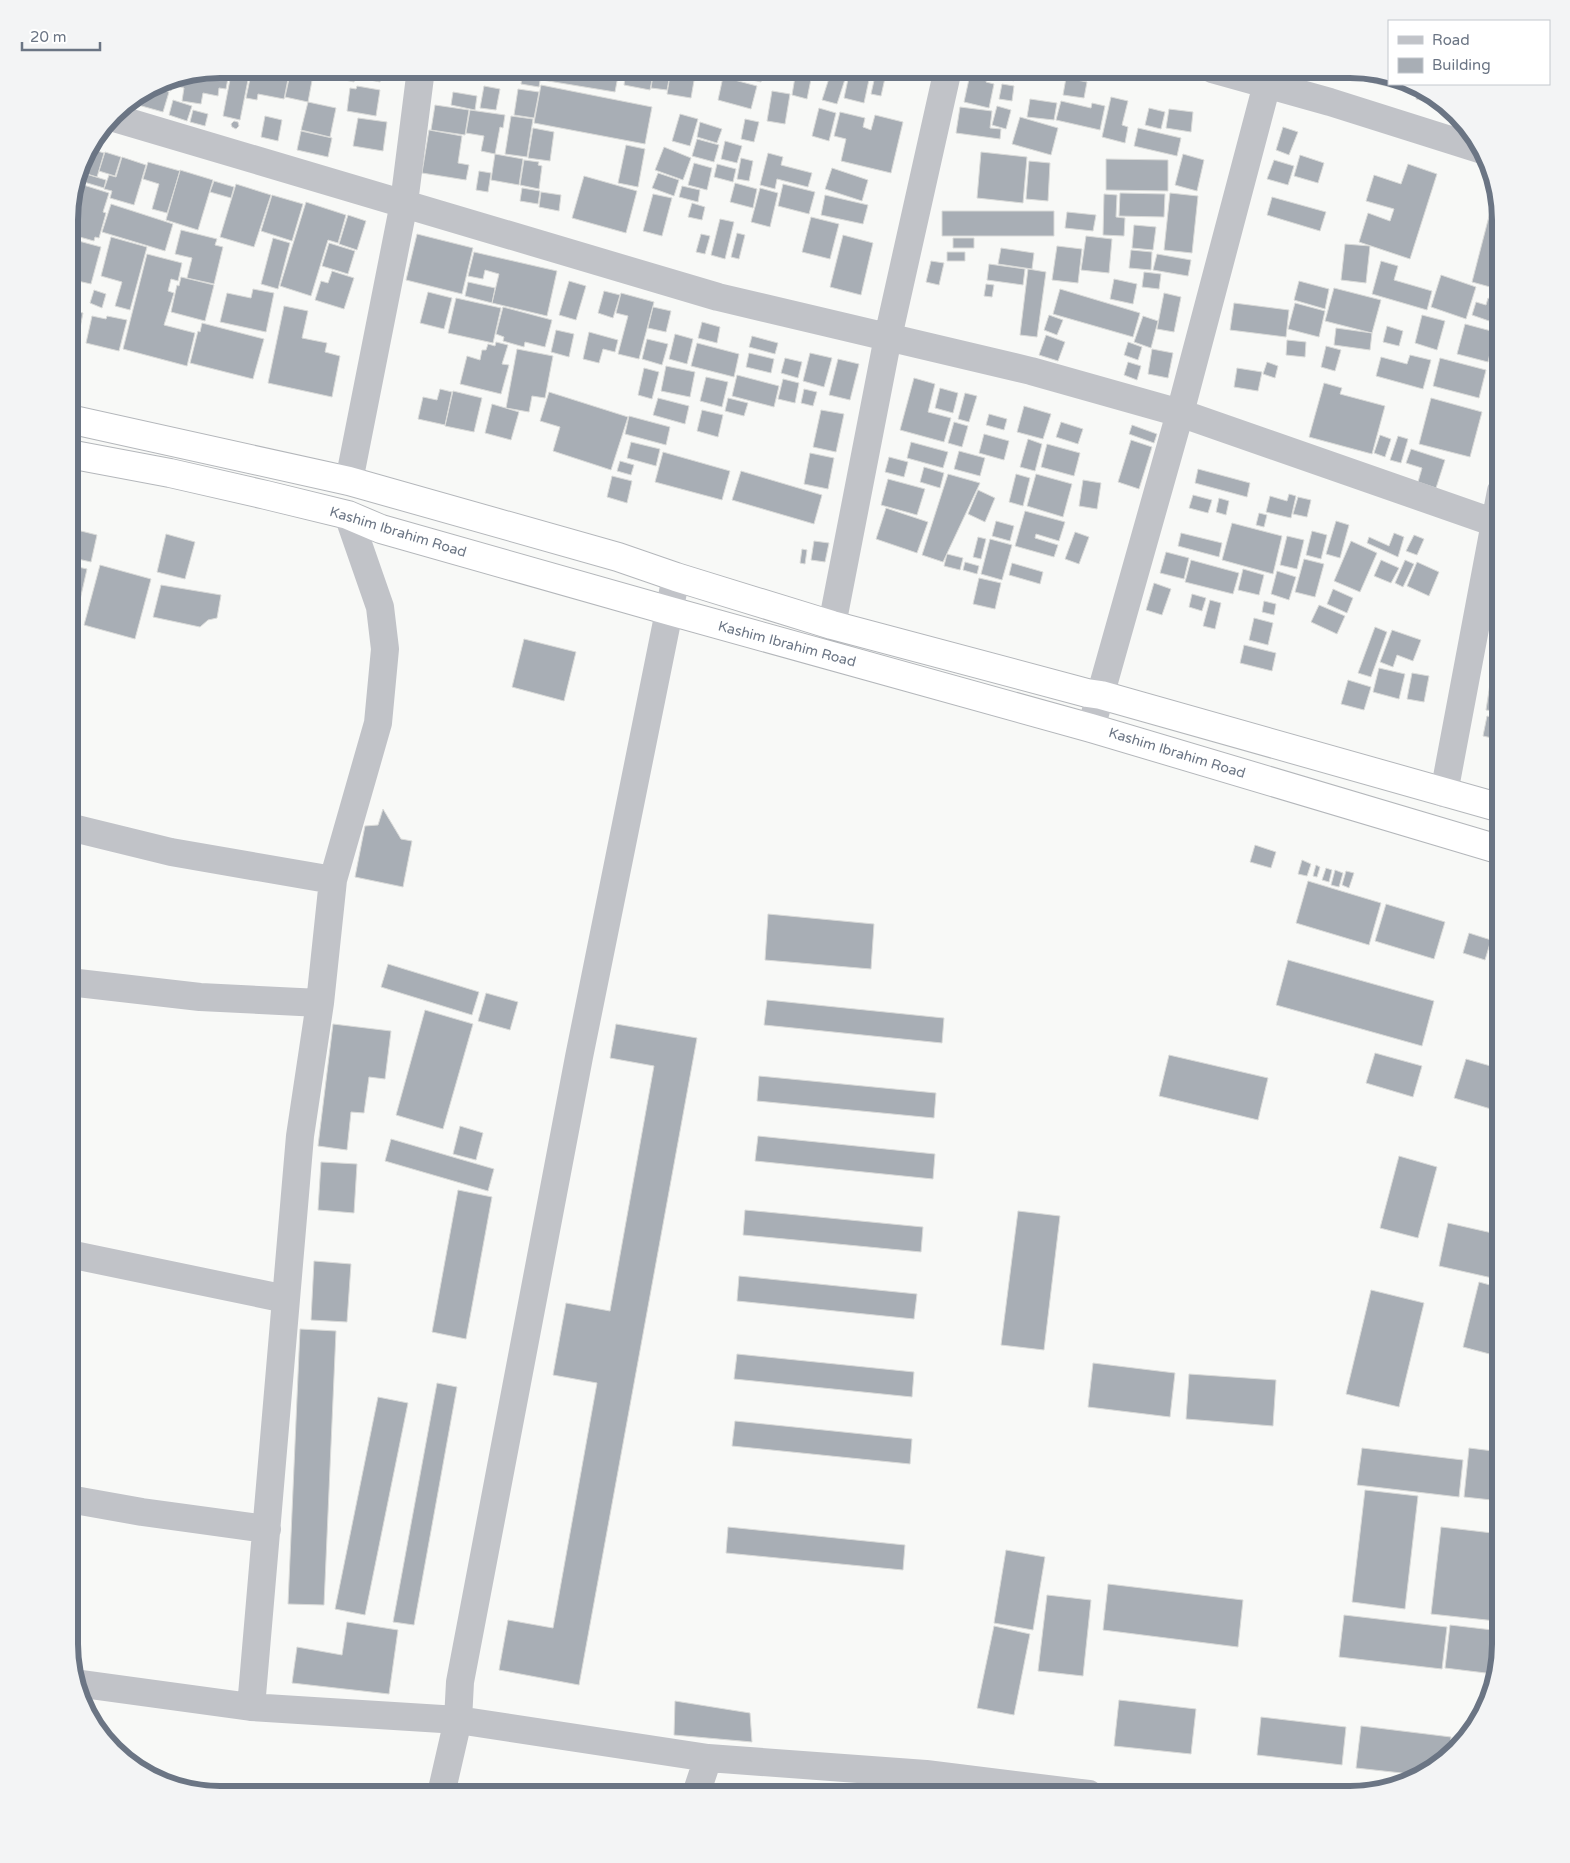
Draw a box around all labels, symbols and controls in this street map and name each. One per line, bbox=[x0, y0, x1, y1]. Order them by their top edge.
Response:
scale bar bbox=[22, 20, 100, 52]
legend bbox=[1388, 20, 1550, 85]
text: 20 m bbox=[30, 28, 67, 46]
text: Road bbox=[1432, 31, 1470, 49]
text: Building bbox=[1432, 56, 1491, 74]
street label: Kashim Ibrahim Road bbox=[328, 503, 468, 561]
street label: Kashim Ibrahim Road bbox=[716, 617, 858, 671]
street label: Kashim Ibrahim Road bbox=[1107, 724, 1247, 782]

